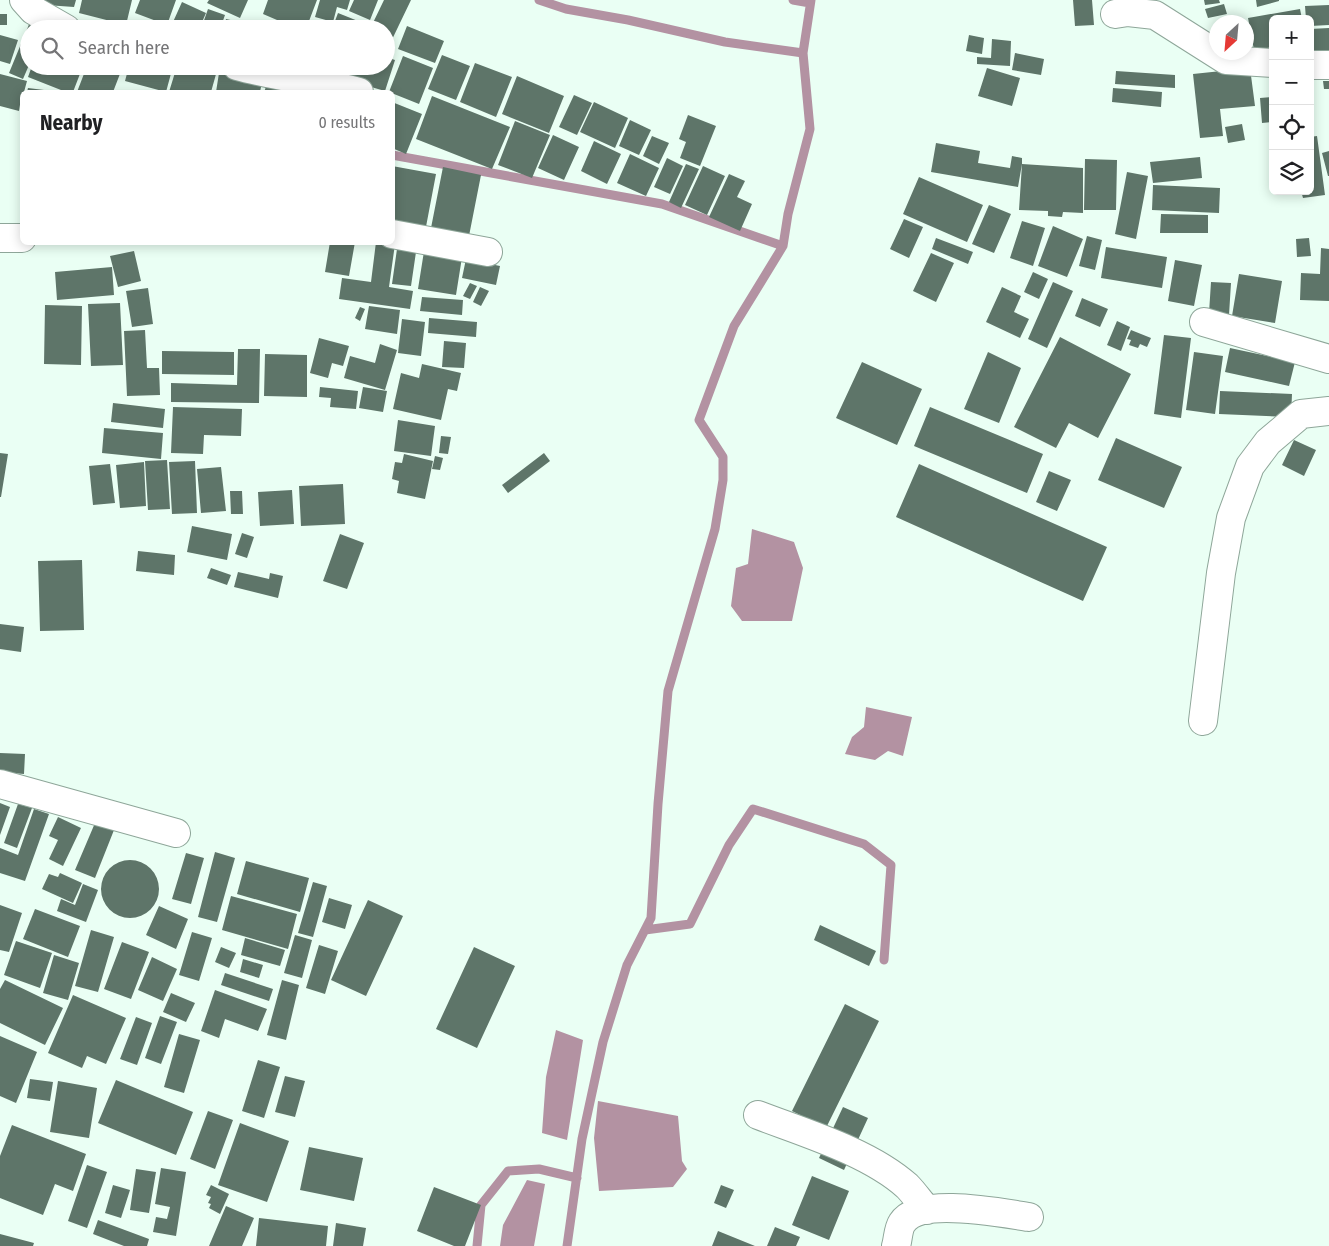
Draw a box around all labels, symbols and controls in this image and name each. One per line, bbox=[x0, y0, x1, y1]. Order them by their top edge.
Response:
north arrow bbox=[1209, 15, 1254, 60]
map controls bbox=[1269, 15, 1314, 195]
button: + bbox=[1269, 15, 1314, 60]
search box bbox=[20, 20, 395, 75]
icon: search bbox=[38, 34, 66, 62]
text: Search here bbox=[78, 36, 170, 59]
button: − bbox=[1269, 60, 1314, 105]
button: locate bbox=[1269, 105, 1314, 150]
text: Nearby bbox=[40, 110, 102, 136]
text: 0 results bbox=[318, 113, 375, 132]
button: layers bbox=[1269, 150, 1314, 195]

